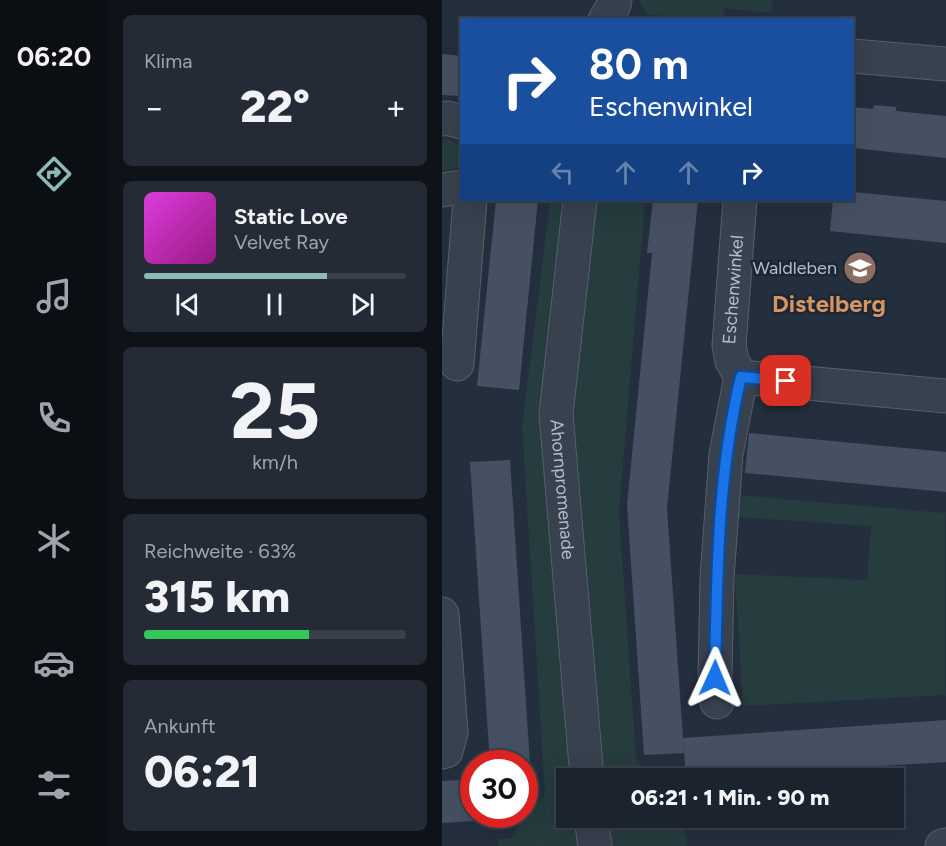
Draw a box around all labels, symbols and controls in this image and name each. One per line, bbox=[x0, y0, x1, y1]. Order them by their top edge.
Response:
text: 80 m bbox=[589, 39, 689, 90]
text: 06:20 bbox=[17, 40, 91, 73]
icon: right bbox=[490, 42, 568, 120]
text: Klima bbox=[144, 49, 192, 73]
text: 22° bbox=[240, 79, 310, 133]
text: − bbox=[144, 88, 165, 127]
text: + bbox=[385, 88, 406, 127]
text: Eschenwinkel bbox=[589, 90, 753, 123]
icon: directions bbox=[33, 153, 75, 195]
icon: left bbox=[546, 156, 579, 189]
icon: ahead bbox=[609, 156, 642, 189]
icon: ahead bbox=[672, 156, 705, 189]
icon: right bbox=[735, 156, 768, 189]
text: Static Love bbox=[234, 203, 348, 230]
text: Velvet Ray bbox=[234, 230, 329, 254]
street label: Eschenwinkel bbox=[718, 234, 748, 345]
school or university icon: Waldleben bbox=[842, 250, 878, 286]
place label: Waldleben bbox=[753, 257, 837, 279]
icon: music bbox=[33, 275, 75, 317]
icon: previous bbox=[171, 288, 204, 321]
icon: pause bbox=[258, 288, 291, 321]
icon: next bbox=[346, 288, 379, 321]
district label: Distelberg bbox=[772, 289, 886, 318]
pin bbox=[760, 355, 811, 406]
text: 25 bbox=[230, 364, 320, 458]
icon: arrive bbox=[769, 364, 802, 397]
icon: phone bbox=[33, 397, 75, 439]
street label: Ahornpromenade bbox=[545, 418, 579, 561]
text: km/h bbox=[252, 450, 298, 474]
icon: climate bbox=[33, 520, 75, 562]
text: Reichweite · 63% bbox=[144, 539, 296, 563]
text: 315 km bbox=[144, 569, 290, 623]
icon: car bbox=[33, 642, 75, 684]
position arrow bbox=[683, 646, 747, 710]
text: Ankunft bbox=[144, 714, 216, 738]
text: 06:21 bbox=[144, 744, 260, 798]
speed limit sign: 30 bbox=[460, 750, 538, 828]
icon: filters bbox=[33, 764, 75, 806]
text: 06:21 · 1 Min. · 90 m bbox=[631, 784, 829, 811]

